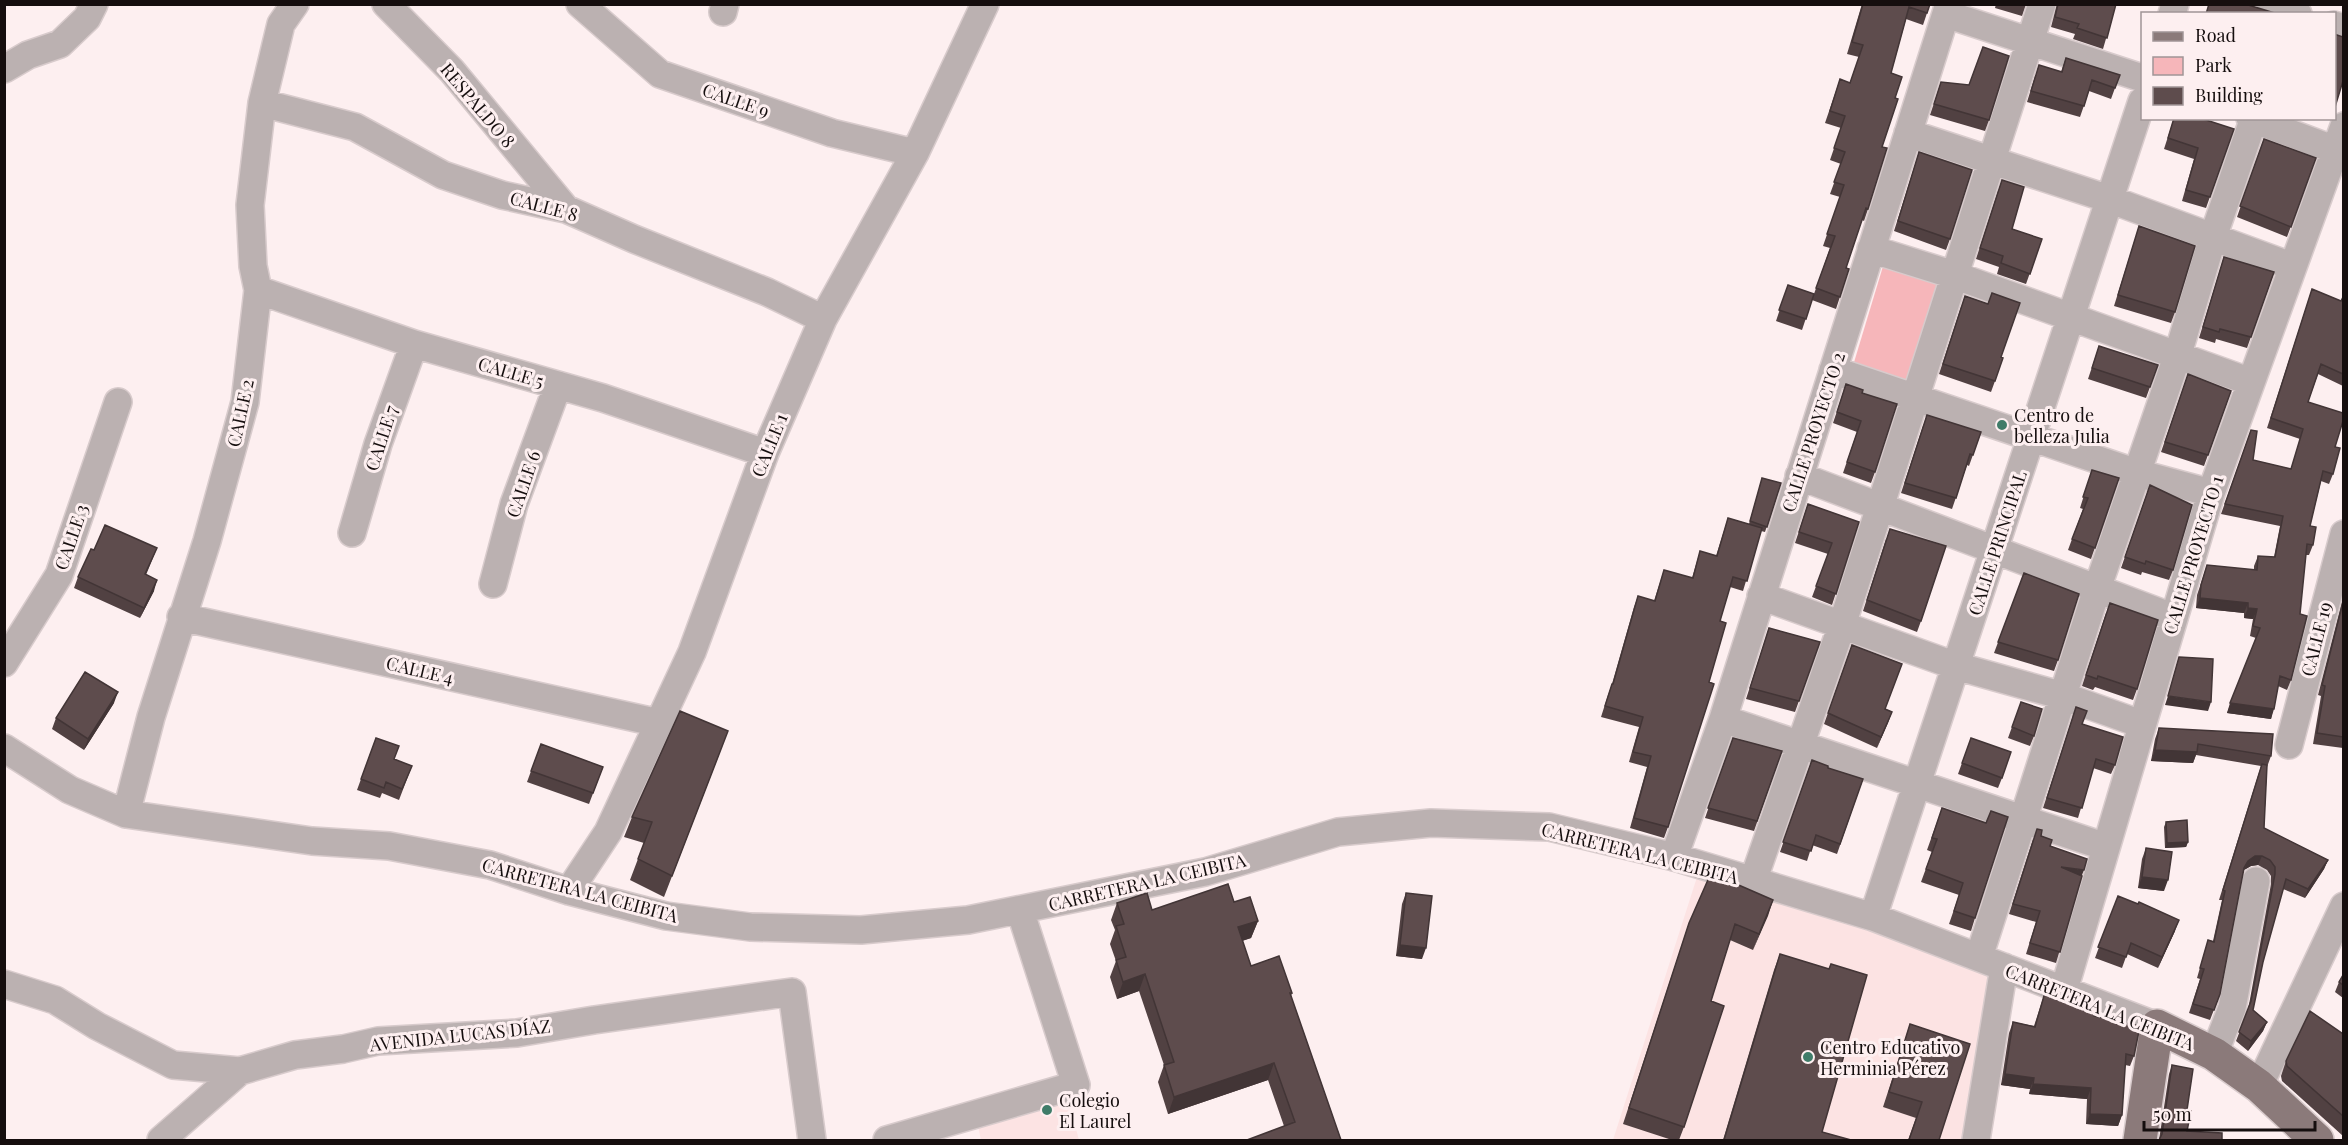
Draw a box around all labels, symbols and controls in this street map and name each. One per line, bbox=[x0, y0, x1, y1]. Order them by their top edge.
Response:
legend bbox=[2141, 12, 2336, 120]
text: Road bbox=[2195, 23, 2236, 47]
text: Park bbox=[2195, 53, 2232, 77]
street label: RESPALDO 8 bbox=[435, 57, 521, 153]
street label: CALLE 9 bbox=[699, 77, 773, 123]
text: Building bbox=[2195, 83, 2263, 107]
street label: CALLE 8 bbox=[507, 185, 581, 227]
street label: CALLE PROYECTO 2 bbox=[1776, 349, 1850, 515]
street label: CALLE 5 bbox=[475, 351, 547, 393]
street label: CALLE 2 bbox=[221, 377, 259, 449]
street label: CALLE 7 bbox=[359, 402, 403, 474]
place label: Centro de belleza Julia bbox=[2014, 403, 2110, 448]
street label: CALLE 1 bbox=[745, 409, 793, 480]
marker: Centro de belleza Julia bbox=[1995, 418, 2009, 432]
street label: CALLE 6 bbox=[500, 447, 546, 521]
street label: CALLE PRINCIPAL bbox=[1962, 467, 2032, 618]
street label: CALLE PROYECTO 1 bbox=[2157, 472, 2229, 637]
street label: CALLE 3 bbox=[49, 501, 93, 573]
street label: CALLE 19 bbox=[2295, 599, 2337, 679]
street label: CALLE 4 bbox=[384, 651, 456, 689]
street label: CARRETERA LA CEIBITA bbox=[1539, 817, 1742, 889]
street label: CARRETERA LA CEIBITA bbox=[1046, 847, 1249, 916]
street label: CARRETERA LA CEIBITA bbox=[479, 852, 681, 928]
street label: CARRETERA LA CEIBITA bbox=[2002, 958, 2199, 1056]
street label: AVENIDA LUCAS DÍAZ bbox=[367, 1014, 552, 1057]
place label: Centro Educativo Herminia Pérez bbox=[1820, 1035, 1960, 1080]
marker: Centro Educativo Herminia Pérez bbox=[1801, 1050, 1815, 1064]
place label: Colegio El Laurel bbox=[1059, 1088, 1132, 1133]
scale bar bbox=[2144, 1094, 2315, 1132]
text: 50 m bbox=[2153, 1102, 2192, 1126]
marker: Colegio El Laurel bbox=[1040, 1103, 1054, 1117]

